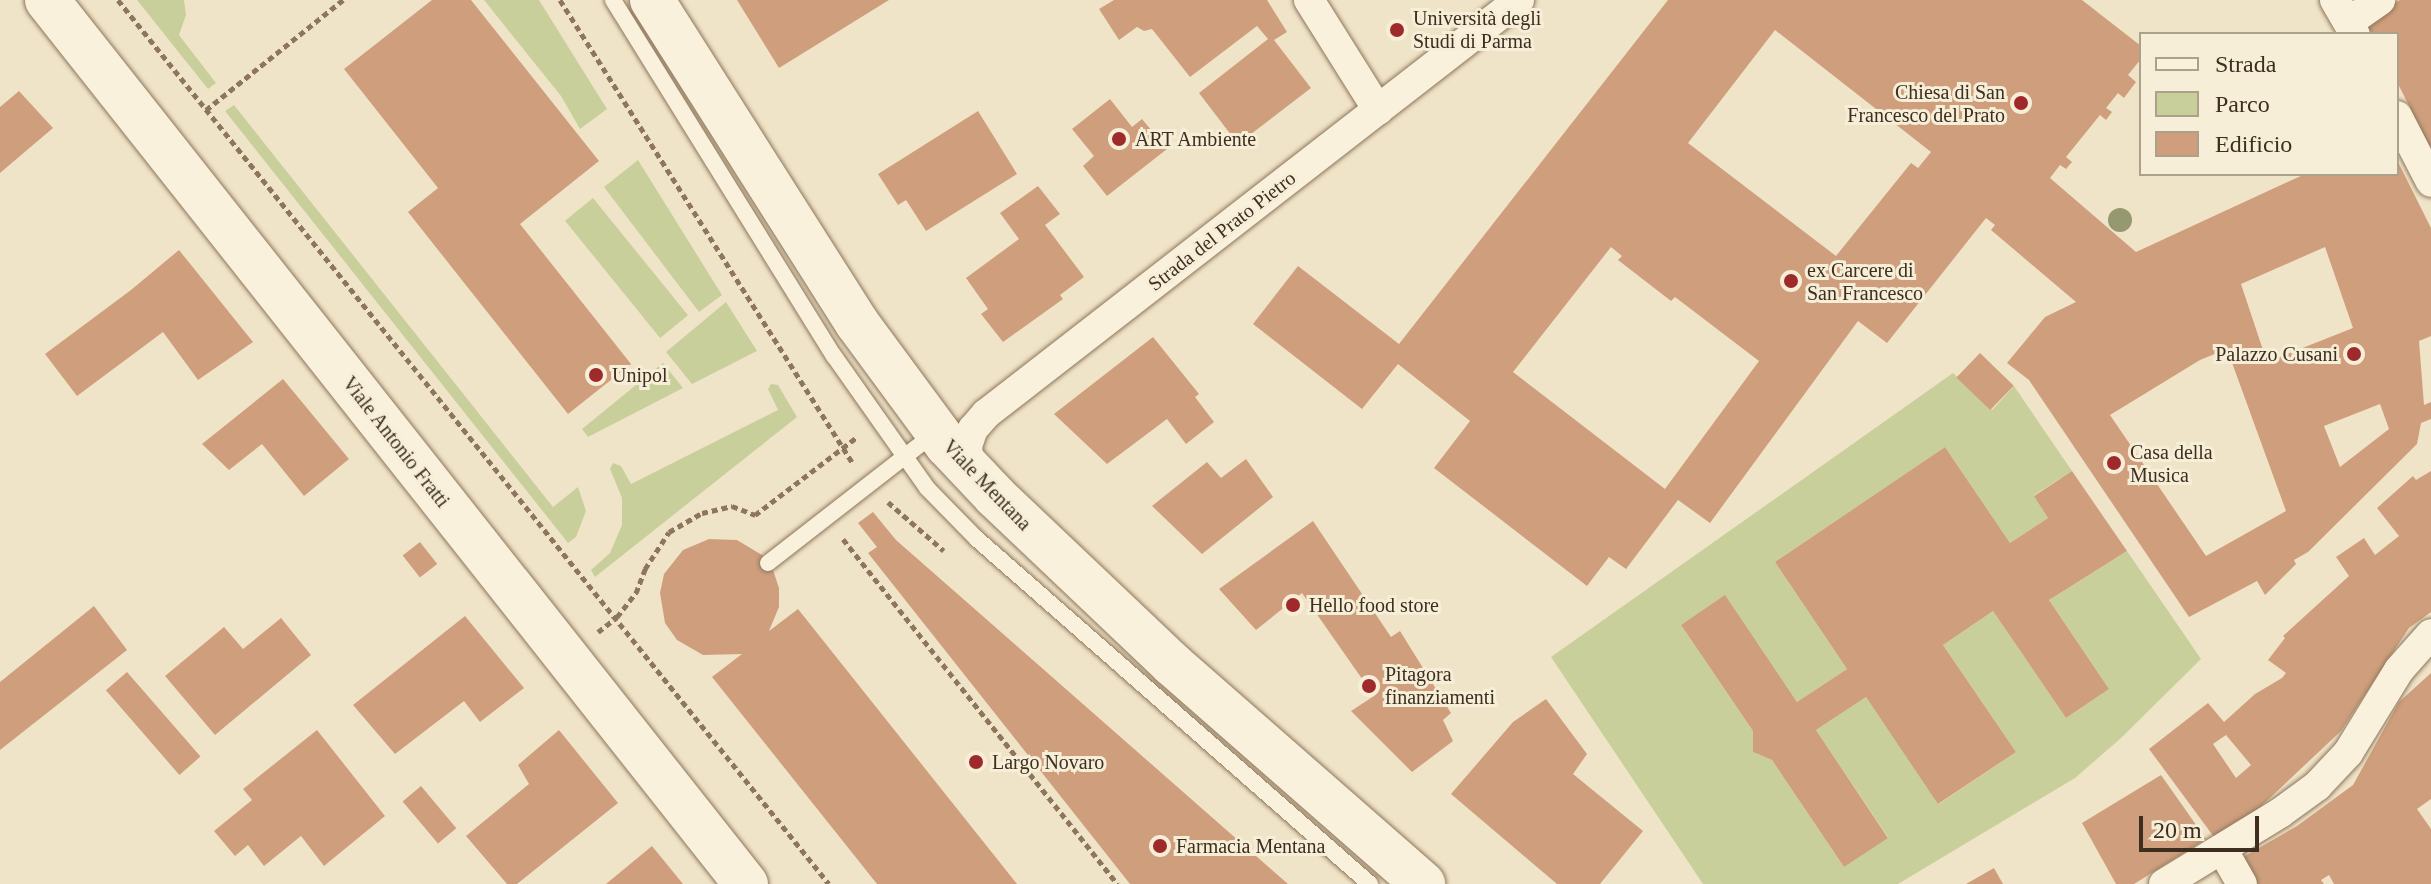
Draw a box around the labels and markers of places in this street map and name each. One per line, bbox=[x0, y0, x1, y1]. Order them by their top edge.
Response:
place label: Università degli Studi di Parma bbox=[1413, 6, 1541, 53]
marker: Università degli Studi di Parma bbox=[1388, 21, 1406, 39]
place label: Chiesa di San Francesco del Prato bbox=[1847, 80, 2005, 127]
marker: Chiesa di San Francesco del Prato bbox=[2012, 94, 2030, 112]
place label: ART Ambiente bbox=[1135, 127, 1258, 151]
marker: ART Ambiente bbox=[1110, 130, 1128, 148]
place label: ex Carcere di San Francesco bbox=[1807, 258, 1923, 305]
marker: ex Carcere di San Francesco bbox=[1782, 272, 1800, 290]
place label: Palazzo Cusani bbox=[2215, 342, 2338, 366]
marker: Palazzo Cusani bbox=[2345, 345, 2363, 363]
place label: Unipol bbox=[612, 363, 668, 387]
marker: Unipol bbox=[587, 366, 605, 384]
place label: Casa della Musica bbox=[2130, 440, 2213, 487]
marker: Casa della Musica bbox=[2105, 454, 2123, 472]
place label: Hello food store bbox=[1309, 593, 1439, 617]
marker: Hello food store bbox=[1284, 596, 1302, 614]
place label: Pitagora finanziamenti bbox=[1385, 662, 1495, 709]
marker: Pitagora finanziamenti bbox=[1360, 677, 1378, 695]
place label: Largo Novaro bbox=[992, 750, 1104, 774]
marker: Largo Novaro bbox=[967, 753, 985, 771]
place label: Farmacia Mentana bbox=[1176, 834, 1325, 858]
marker: Farmacia Mentana bbox=[1151, 837, 1169, 855]

